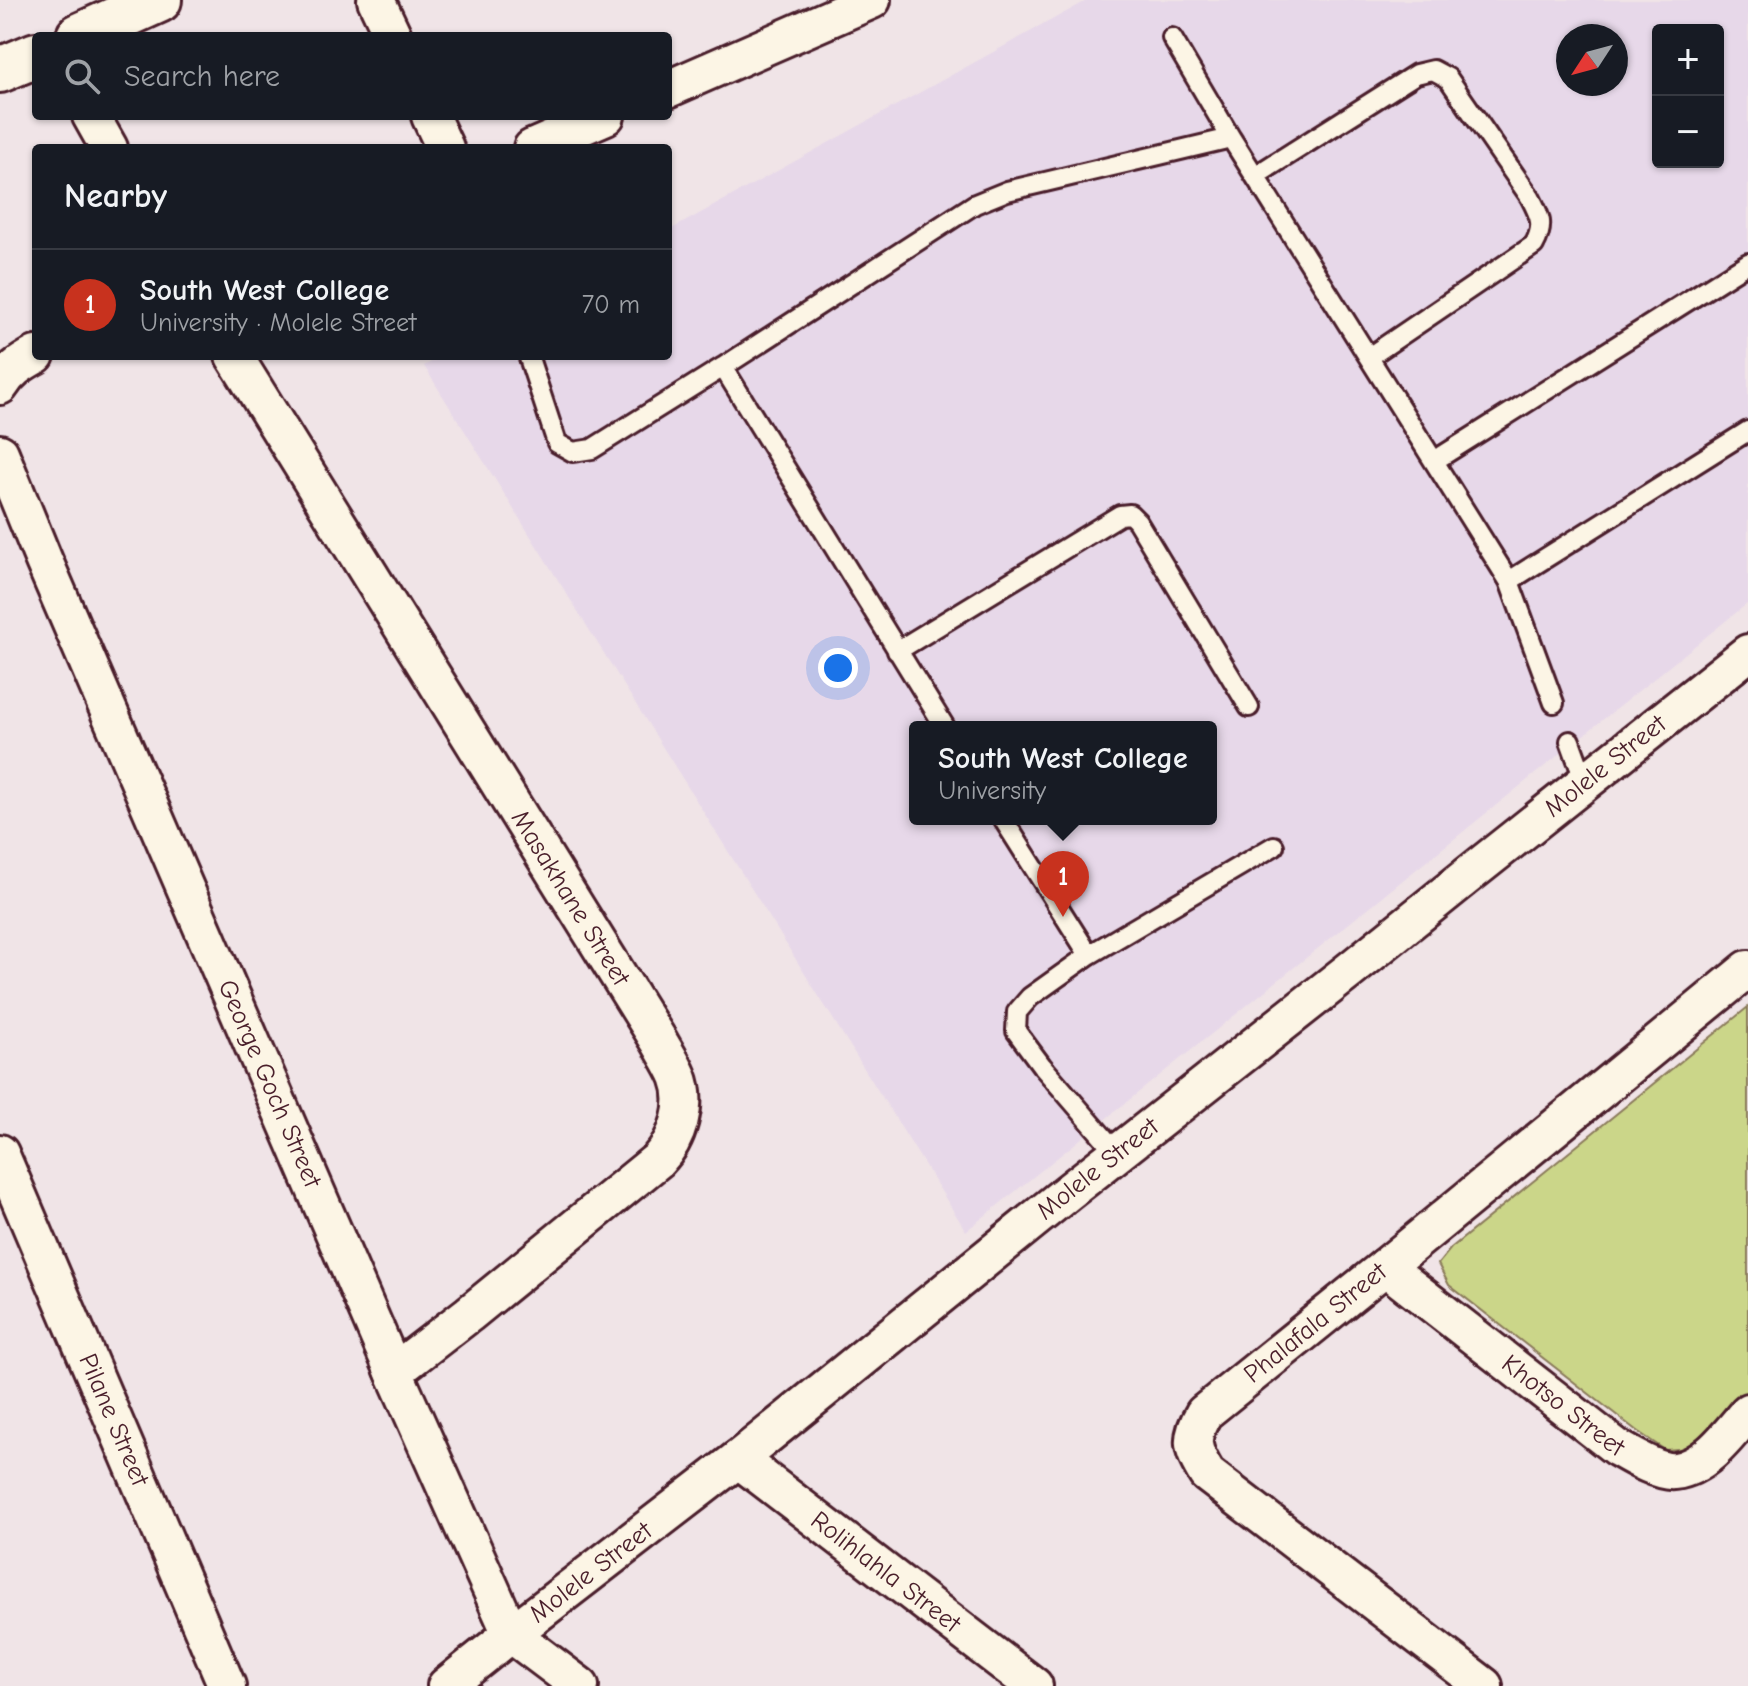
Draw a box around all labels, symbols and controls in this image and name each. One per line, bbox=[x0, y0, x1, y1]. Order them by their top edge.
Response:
north arrow bbox=[1556, 24, 1628, 96]
map controls bbox=[1652, 24, 1724, 168]
button: + bbox=[1652, 24, 1724, 96]
search box bbox=[32, 32, 672, 120]
icon: search bbox=[60, 54, 104, 98]
text: Search here bbox=[124, 59, 280, 94]
button: − bbox=[1652, 96, 1724, 168]
text: Nearby bbox=[64, 176, 167, 216]
text: South West College bbox=[140, 273, 389, 308]
text: 1 bbox=[85, 290, 95, 320]
text: 70 m bbox=[582, 290, 640, 320]
text: University · Molele Street bbox=[140, 308, 416, 338]
your location bbox=[818, 648, 858, 688]
street label: Molele Street bbox=[1539, 708, 1673, 824]
popup bbox=[909, 721, 1217, 825]
text: South West College bbox=[938, 741, 1188, 776]
text: University bbox=[938, 776, 1046, 806]
street label: Masakhane Street bbox=[505, 805, 637, 993]
pin: 1 bbox=[1037, 851, 1089, 917]
street label: George Goch Street bbox=[212, 975, 328, 1194]
street label: Molele Street bbox=[1031, 1111, 1166, 1226]
street label: Phalafala Street bbox=[1238, 1256, 1394, 1390]
street label: Pilane Street bbox=[72, 1349, 156, 1492]
street label: Khotso Street bbox=[1496, 1349, 1631, 1464]
street label: Rolihlahla Street bbox=[805, 1505, 968, 1640]
street label: Molele Street bbox=[523, 1515, 659, 1629]

